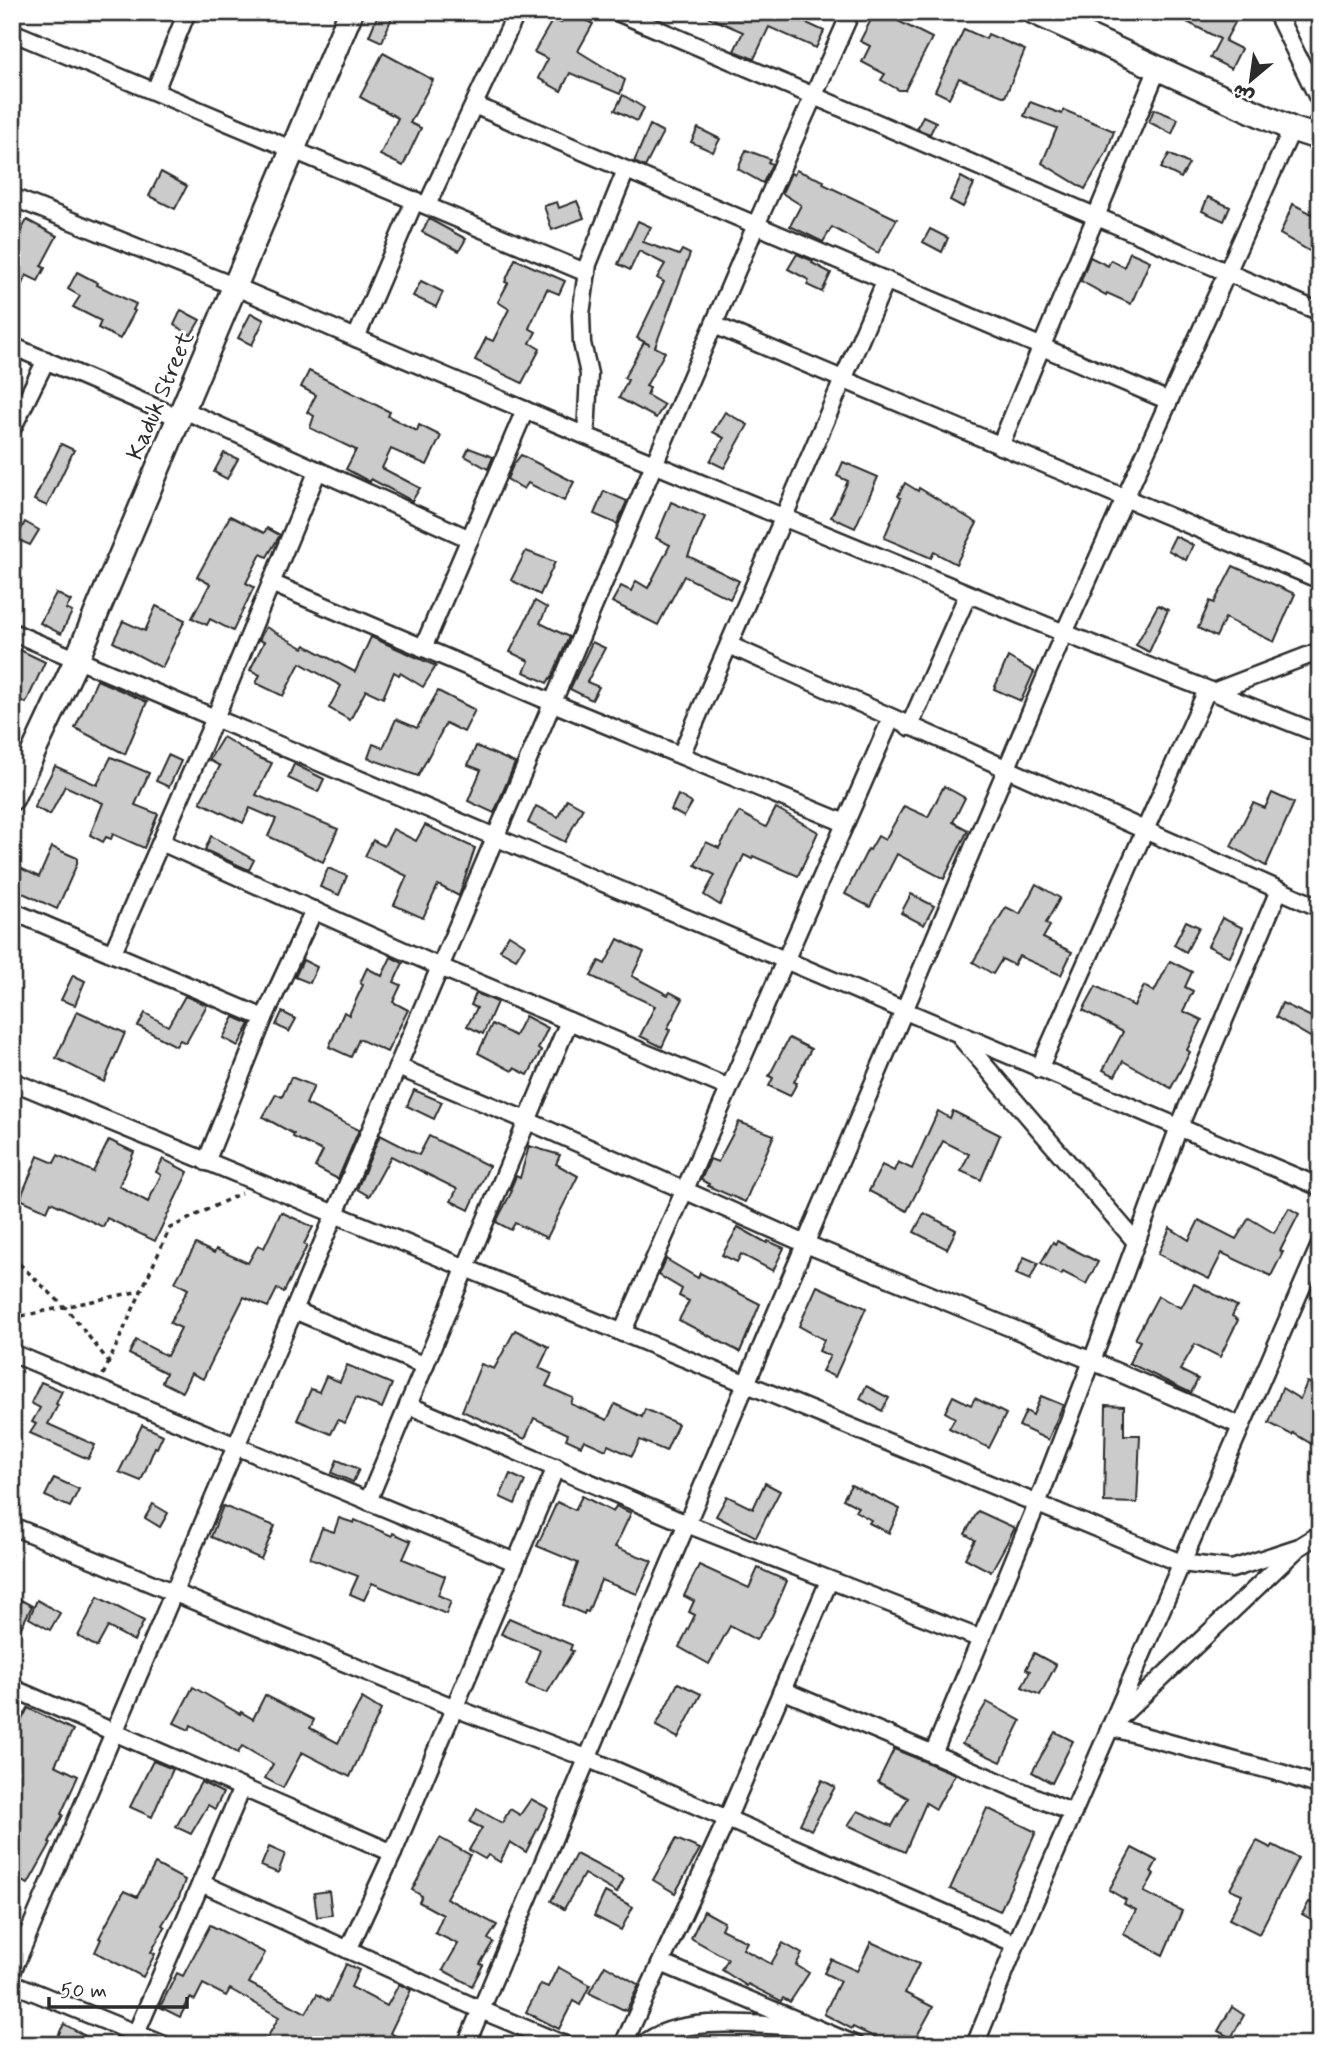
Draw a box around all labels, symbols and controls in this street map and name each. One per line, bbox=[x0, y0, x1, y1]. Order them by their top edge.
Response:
north arrow bbox=[1216, 46, 1286, 116]
text: ش bbox=[1228, 78, 1259, 110]
street label: Kaduk Street bbox=[120, 327, 202, 465]
scale bar bbox=[49, 1966, 187, 2010]
text: 50 m bbox=[60, 1977, 107, 2005]

